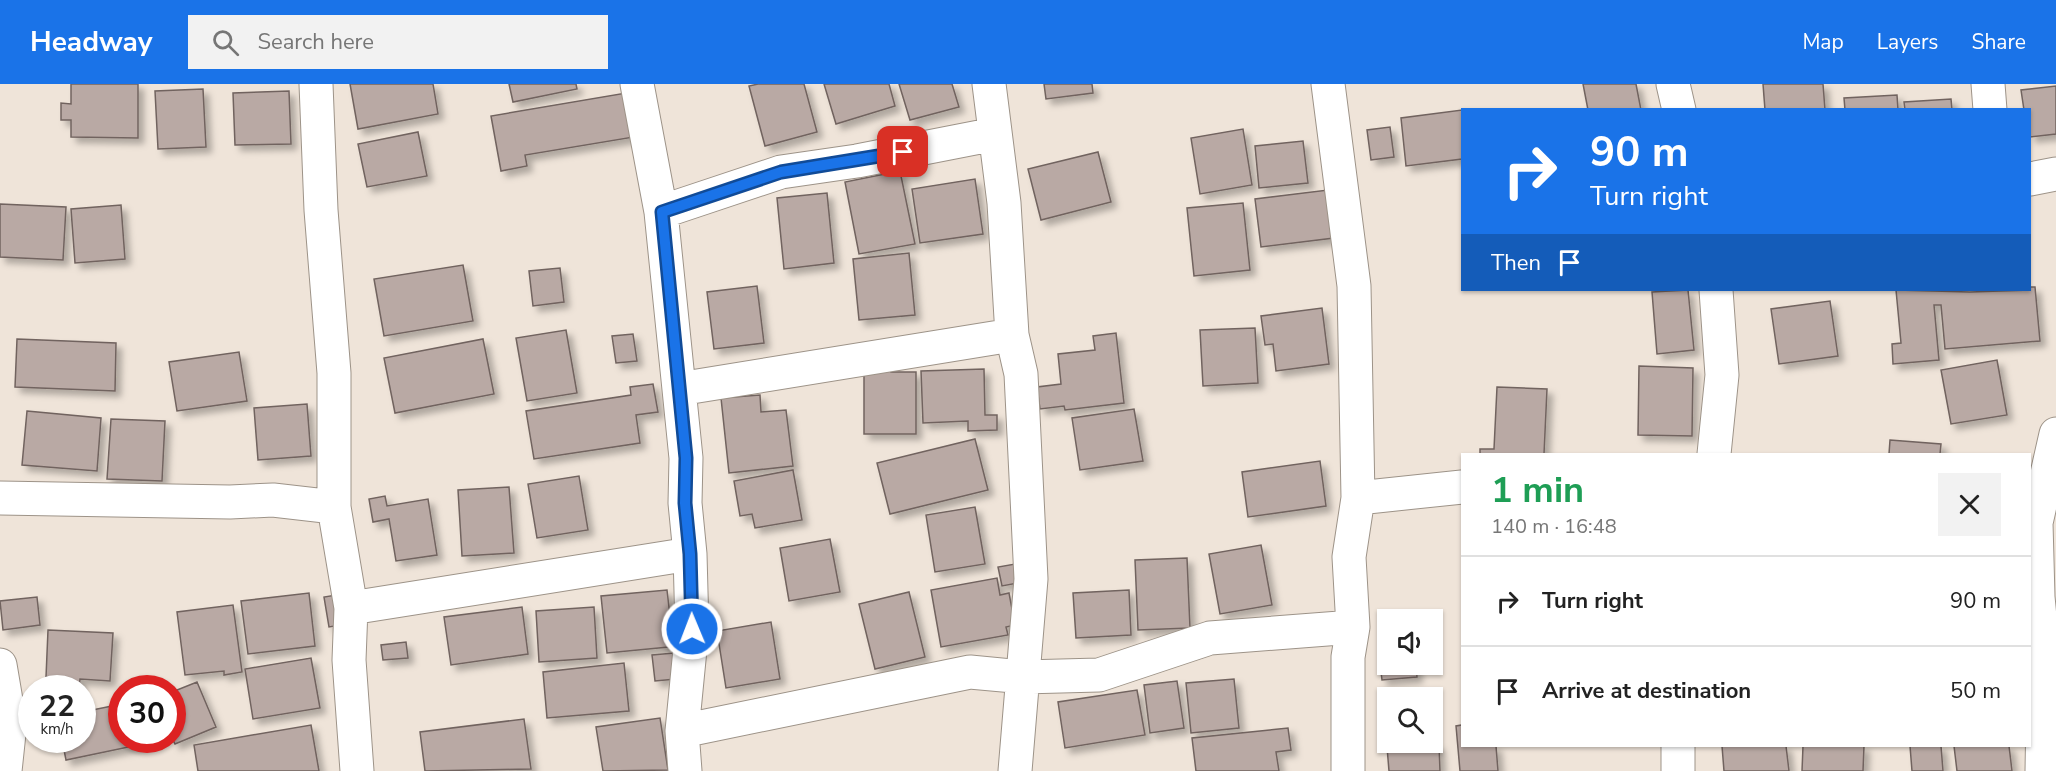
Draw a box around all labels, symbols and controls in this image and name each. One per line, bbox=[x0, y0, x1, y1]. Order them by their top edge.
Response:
search box bbox=[188, 15, 608, 69]
text: Headway bbox=[30, 23, 152, 61]
icon: search bbox=[209, 26, 242, 59]
text: Search here bbox=[257, 27, 374, 57]
text: Map bbox=[1802, 28, 1844, 56]
text: Layers bbox=[1877, 28, 1938, 56]
text: Share bbox=[1971, 28, 2026, 56]
text: 90 m bbox=[1590, 124, 1689, 181]
pin bbox=[877, 126, 928, 177]
icon: right bbox=[1491, 132, 1569, 210]
icon: arrive bbox=[886, 135, 919, 168]
text: Turn right bbox=[1590, 178, 1708, 215]
icon: arrive bbox=[1553, 246, 1586, 279]
text: Then bbox=[1491, 248, 1541, 278]
text: 1 min bbox=[1491, 466, 1584, 515]
button: close bbox=[1938, 473, 2001, 536]
text: 140 m · 16:48 bbox=[1491, 513, 1617, 540]
icon: right bbox=[1491, 585, 1524, 618]
text: Turn right bbox=[1542, 586, 1643, 616]
text: 90 m bbox=[1950, 586, 2001, 616]
position arrow bbox=[660, 597, 724, 661]
map controls bbox=[1377, 609, 1443, 753]
button: sound bbox=[1377, 609, 1443, 675]
speed limit sign: 30 bbox=[108, 675, 186, 753]
icon: arrive bbox=[1491, 675, 1524, 708]
text: Arrive at destination bbox=[1542, 676, 1751, 706]
text: 50 m bbox=[1950, 676, 2001, 706]
text: 22 bbox=[39, 686, 75, 727]
button: search bbox=[1377, 687, 1443, 753]
text: km/h bbox=[40, 719, 74, 739]

